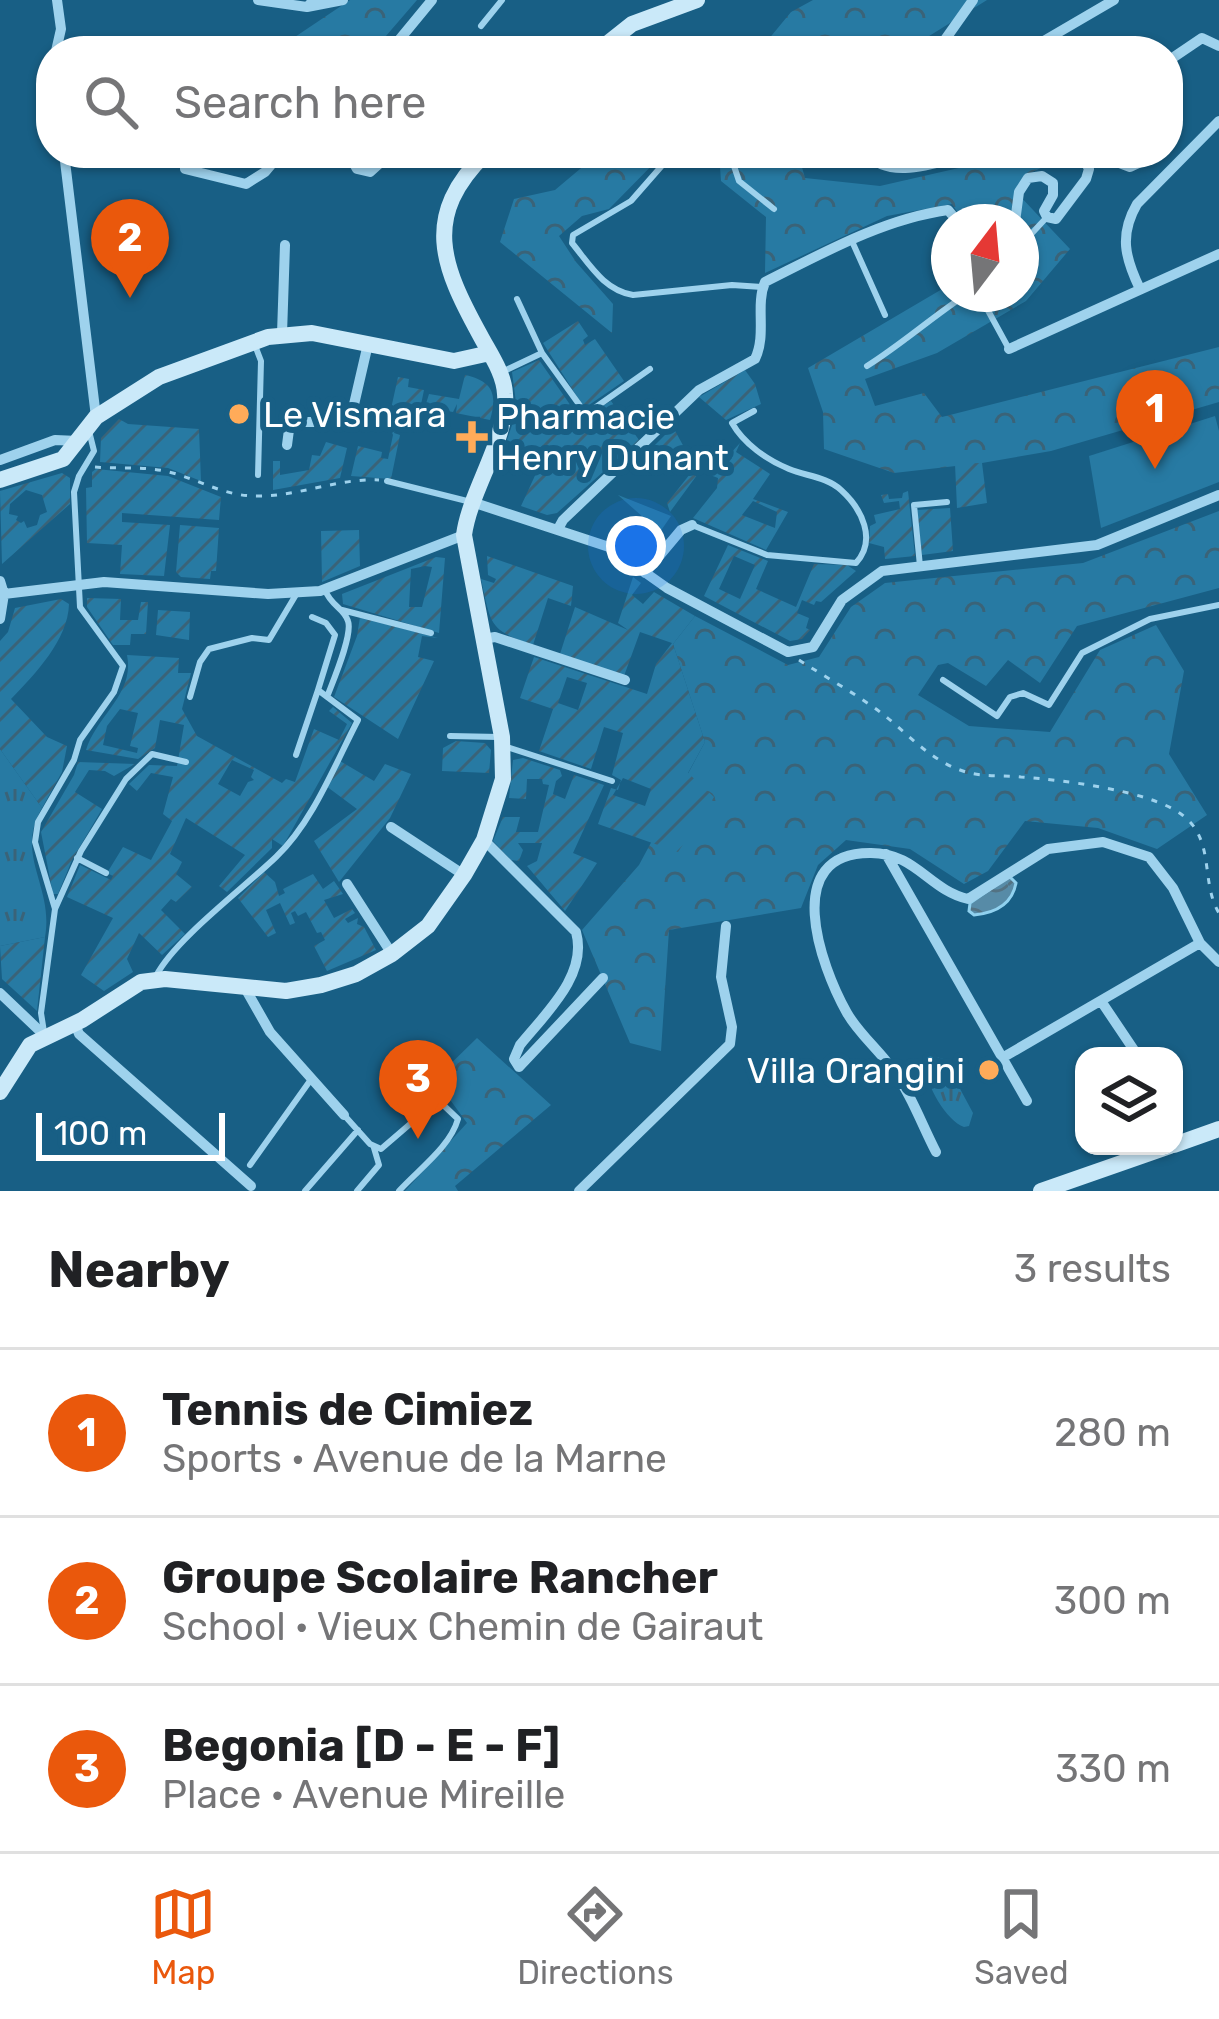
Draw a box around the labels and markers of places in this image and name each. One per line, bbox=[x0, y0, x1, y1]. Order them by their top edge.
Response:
pin: 2 bbox=[91, 199, 169, 298]
pin: 1 bbox=[1116, 370, 1194, 469]
place label: Le Vismara bbox=[263, 393, 447, 436]
place label: Pharmacie Henry Dunant bbox=[496, 395, 729, 479]
marker: Le Vismara bbox=[226, 401, 252, 427]
marker: Pharmacie Henry Dunant bbox=[459, 424, 485, 450]
pin: 3 bbox=[379, 1040, 457, 1139]
place label: Villa Orangini bbox=[746, 1049, 965, 1092]
marker: Villa Orangini bbox=[976, 1057, 1002, 1083]

